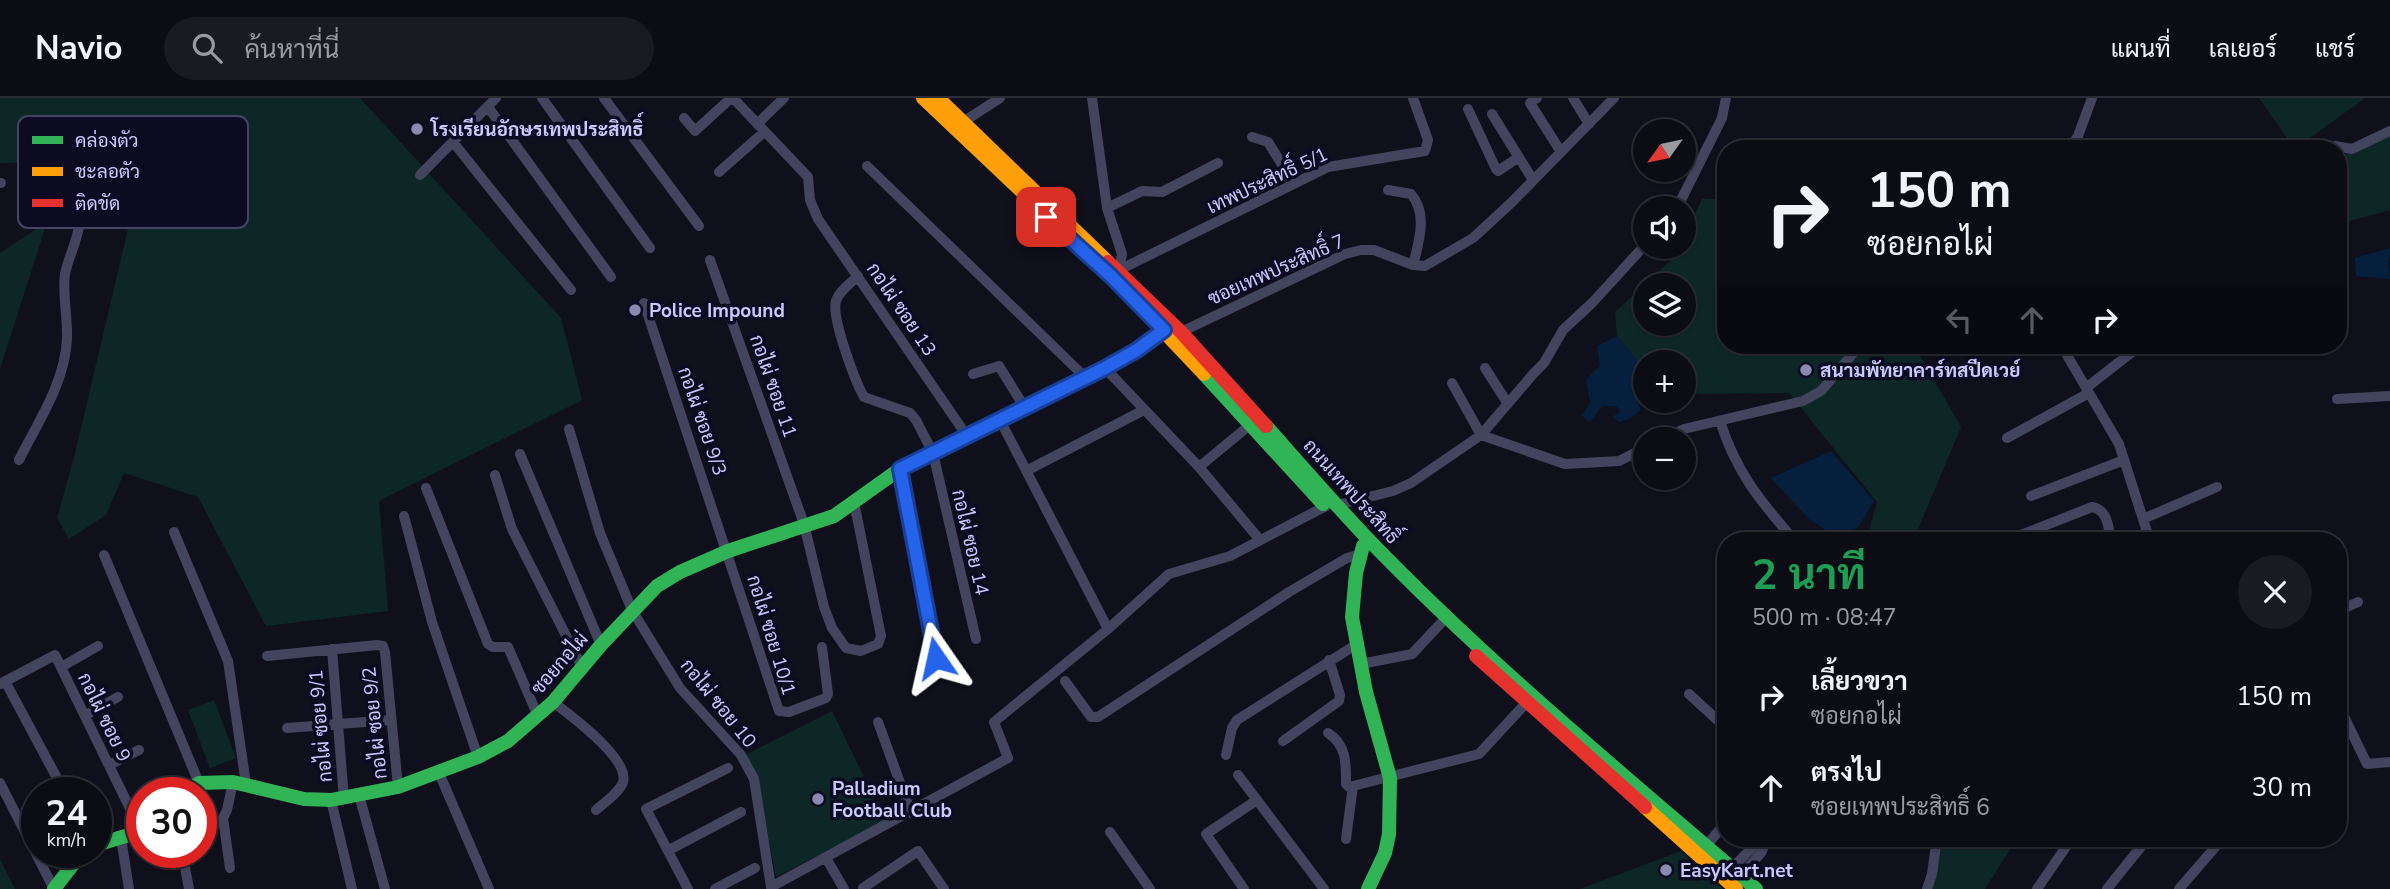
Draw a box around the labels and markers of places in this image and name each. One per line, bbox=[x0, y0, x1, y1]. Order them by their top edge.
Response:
place label: โรงเรียนอักษรเทพประสิทธิ์ bbox=[430, 112, 644, 143]
marker: โรงเรียนอักษรเทพประสิทธิ์ bbox=[409, 121, 425, 137]
pin bbox=[1016, 187, 1076, 247]
place label: Police Impound bbox=[649, 298, 785, 324]
marker: Police Impound bbox=[627, 302, 643, 318]
place label: สนามพัทยาคาร์ทสปีดเวย์ bbox=[1820, 358, 2021, 384]
marker: สนามพัทยาคาร์ทสปีดเวย์ bbox=[1798, 362, 1814, 378]
place label: Palladium Football Club bbox=[832, 776, 952, 824]
marker: Palladium Football Club bbox=[810, 791, 826, 807]
place label: EasyKart.net bbox=[1680, 858, 1793, 884]
marker: EasyKart.net bbox=[1658, 862, 1674, 878]

